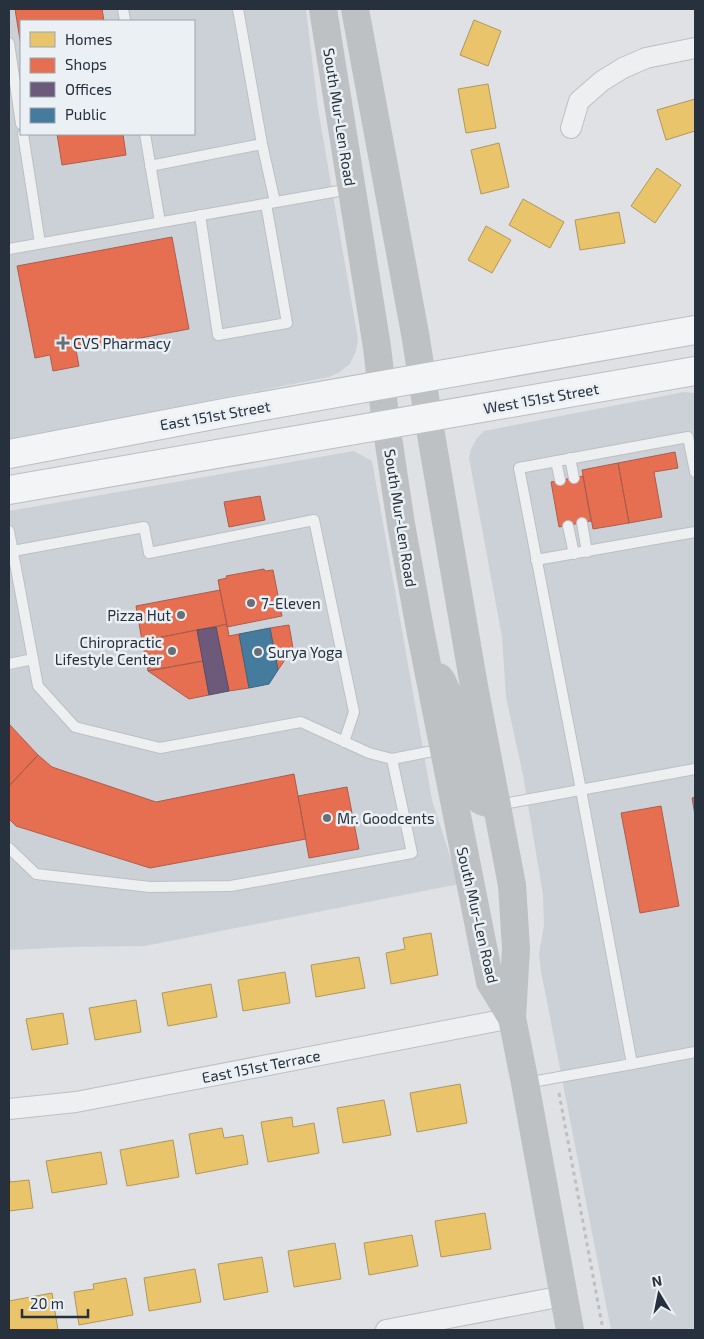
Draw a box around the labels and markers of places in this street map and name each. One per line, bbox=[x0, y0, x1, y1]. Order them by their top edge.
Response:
place label: CVS Pharmacy bbox=[73, 334, 171, 352]
marker: CVS Pharmacy bbox=[57, 337, 69, 349]
place label: 7-Eleven bbox=[261, 594, 321, 612]
marker: 7-Eleven bbox=[245, 597, 257, 609]
place label: Pizza Hut bbox=[107, 606, 171, 624]
marker: Pizza Hut bbox=[175, 609, 187, 621]
place label: Chiropractic Lifestyle Center bbox=[55, 633, 162, 668]
place label: Surya Yoga bbox=[268, 643, 343, 661]
marker: Chiropractic Lifestyle Center bbox=[166, 645, 178, 657]
marker: Surya Yoga bbox=[252, 646, 264, 658]
place label: Mr. Goodcents bbox=[337, 809, 435, 827]
marker: Mr. Goodcents bbox=[321, 812, 333, 824]

